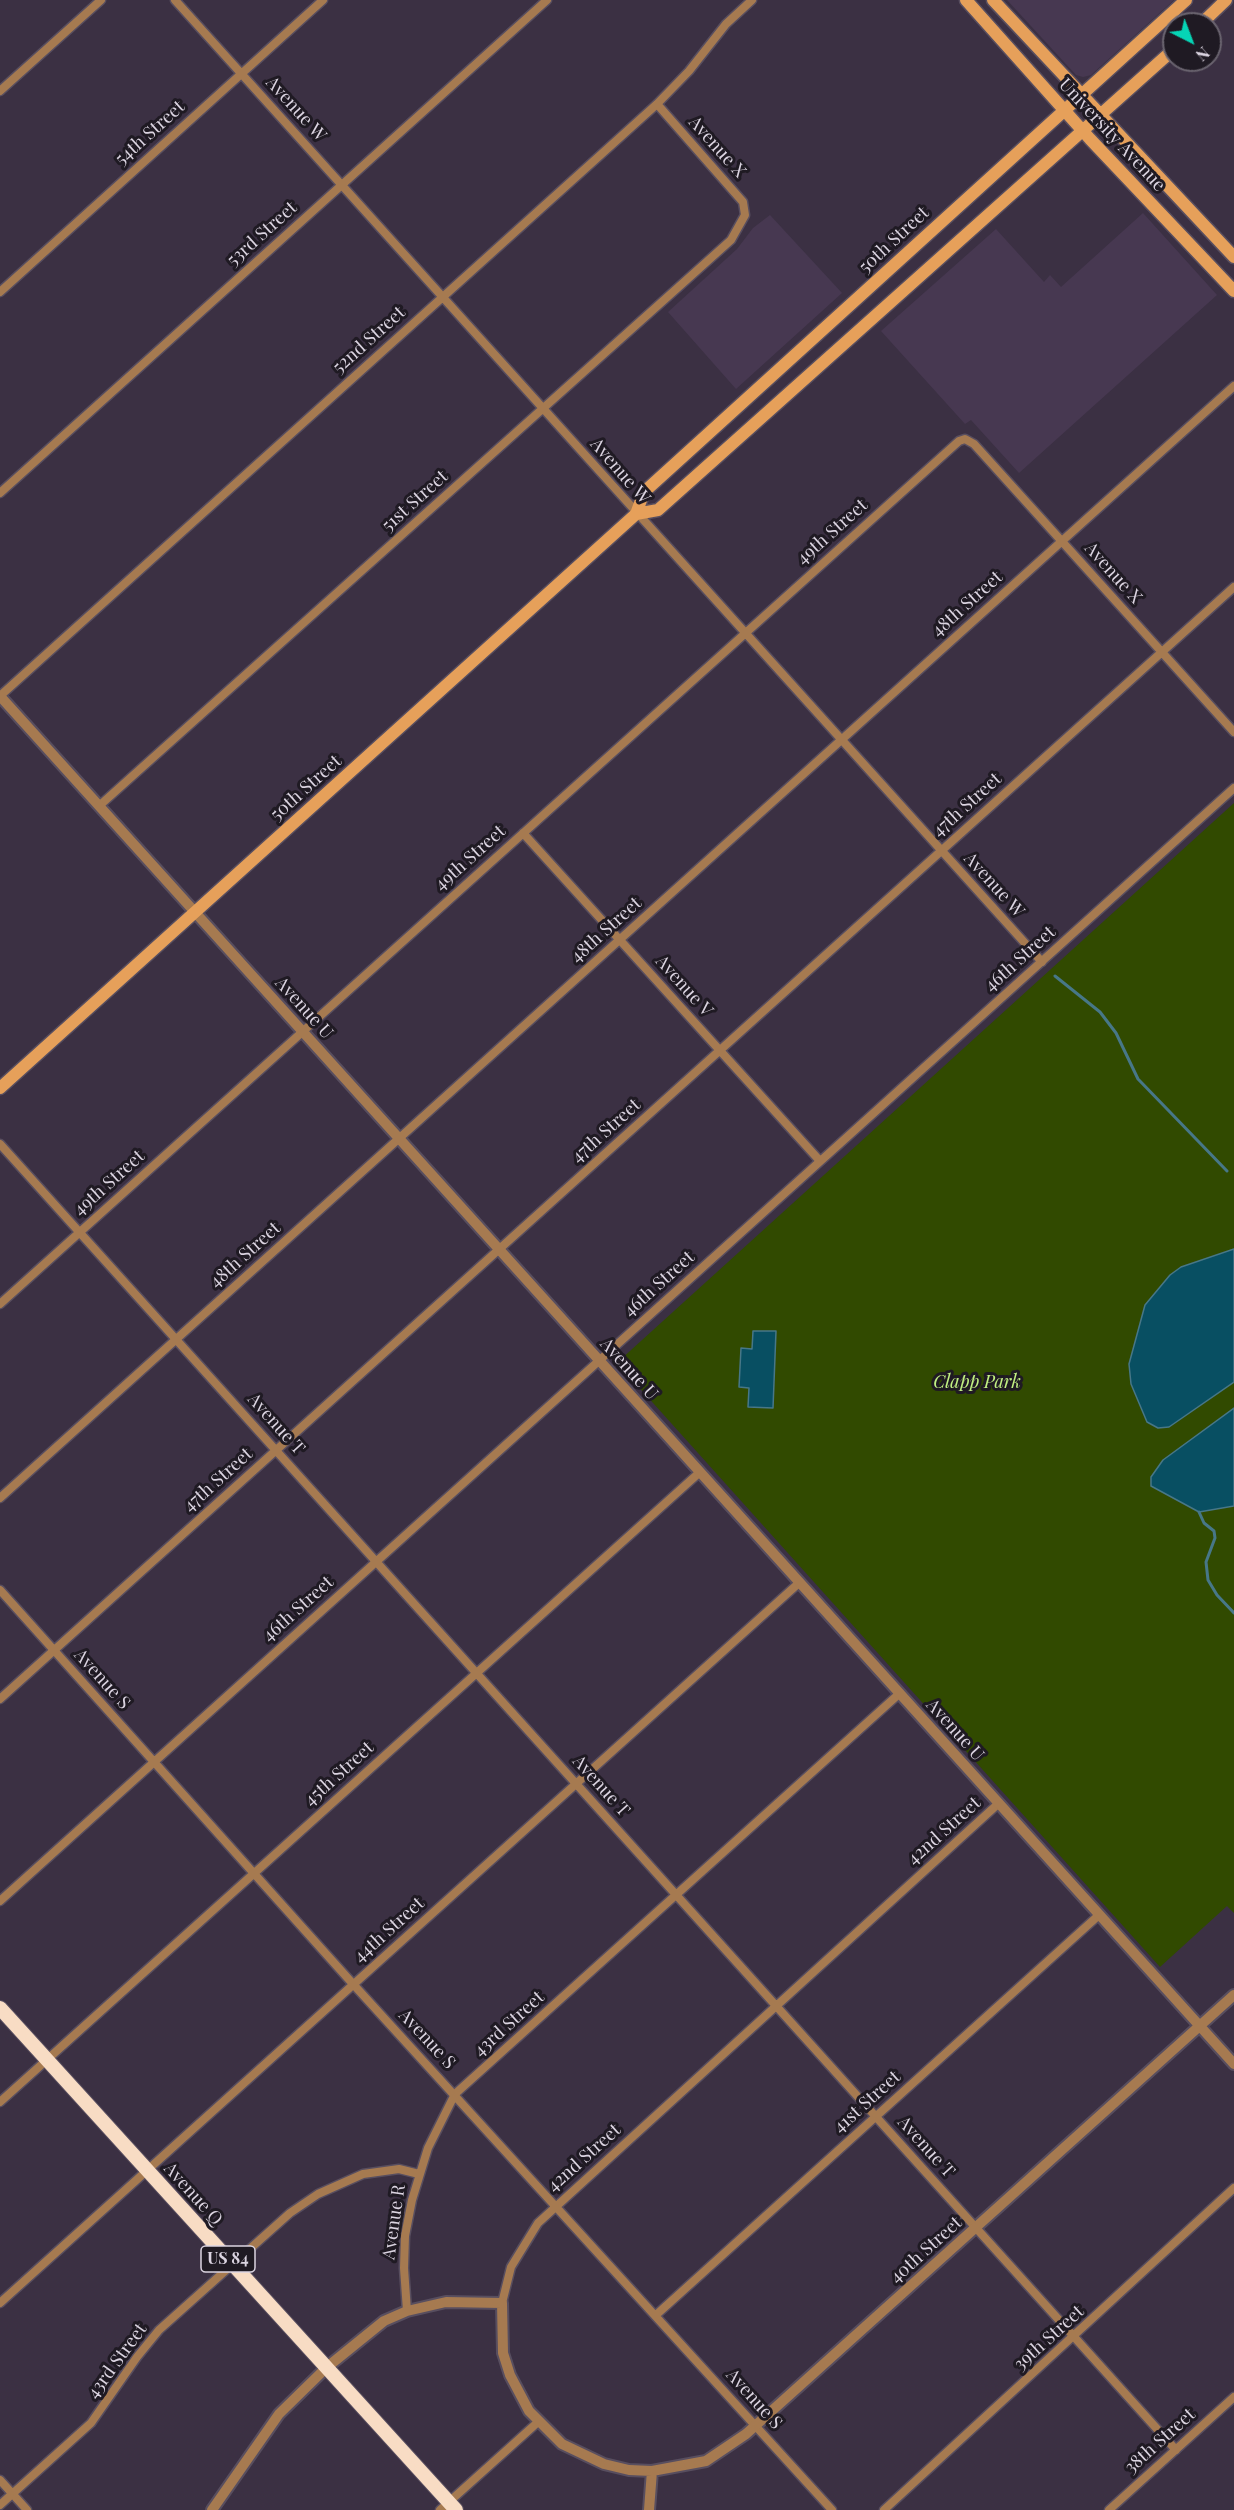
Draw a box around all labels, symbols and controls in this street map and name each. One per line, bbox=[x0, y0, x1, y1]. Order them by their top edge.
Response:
north arrow bbox=[1162, 12, 1222, 72]
text: N bbox=[1192, 43, 1214, 66]
street label: Avenue W bbox=[261, 72, 331, 146]
street label: University Avenue bbox=[1054, 74, 1170, 196]
street label: 54th Street bbox=[111, 96, 189, 170]
street label: Avenue X bbox=[684, 112, 750, 182]
street label: 53rd Street bbox=[223, 197, 301, 271]
street label: 50th Street bbox=[854, 202, 934, 278]
street label: 52nd Street bbox=[328, 302, 410, 378]
street label: Avenue W bbox=[586, 434, 654, 508]
street label: 51st Street bbox=[378, 466, 452, 536]
street label: 49th Street bbox=[792, 495, 872, 569]
street label: Avenue X bbox=[1080, 538, 1146, 608]
street label: 48th Street bbox=[927, 567, 1007, 641]
street label: 50th Street bbox=[266, 751, 346, 825]
street label: 47th Street bbox=[928, 768, 1006, 842]
street label: 49th Street bbox=[430, 821, 510, 895]
street label: Avenue W bbox=[959, 848, 1029, 922]
street label: 48th Street bbox=[566, 893, 646, 967]
street label: 46th Street bbox=[980, 922, 1060, 996]
street label: Avenue V bbox=[651, 951, 717, 1021]
street label: Avenue U bbox=[270, 972, 338, 1044]
street label: 47th Street bbox=[567, 1094, 645, 1168]
street label: 49th Street bbox=[69, 1146, 149, 1220]
street label: 48th Street bbox=[205, 1218, 285, 1292]
street label: 46th Street bbox=[619, 1247, 699, 1321]
street label: Avenue U bbox=[595, 1333, 663, 1405]
park label: Clapp Park bbox=[933, 1371, 1021, 1393]
street label: Avenue T bbox=[243, 1389, 309, 1459]
street label: 47th Street bbox=[179, 1443, 257, 1517]
street label: 46th Street bbox=[258, 1572, 338, 1646]
street label: Avenue S bbox=[69, 1644, 135, 1714]
street label: Avenue U bbox=[921, 1694, 989, 1766]
street label: 45th Street bbox=[300, 1737, 378, 1811]
street label: Avenue T bbox=[568, 1751, 634, 1821]
street label: 42nd Street bbox=[903, 1792, 985, 1870]
street label: 44th Street bbox=[349, 1893, 429, 1967]
street label: 43rd Street bbox=[469, 1987, 549, 2061]
street label: Avenue S bbox=[394, 2005, 460, 2073]
street label: 41st Street bbox=[829, 2066, 905, 2138]
street label: Avenue T bbox=[893, 2112, 959, 2182]
street label: 42nd Street bbox=[543, 2119, 625, 2197]
street label: Avenue Q bbox=[159, 2158, 227, 2230]
street label: Avenue R bbox=[378, 2183, 410, 2261]
street label: 40th Street bbox=[886, 2212, 966, 2288]
road number: US 84 bbox=[201, 2246, 255, 2272]
street label: 39th Street bbox=[1009, 2301, 1089, 2375]
street label: 43rd Street bbox=[83, 2319, 151, 2403]
street label: Avenue S bbox=[721, 2364, 787, 2434]
street label: 38th Street bbox=[1120, 2404, 1200, 2478]

